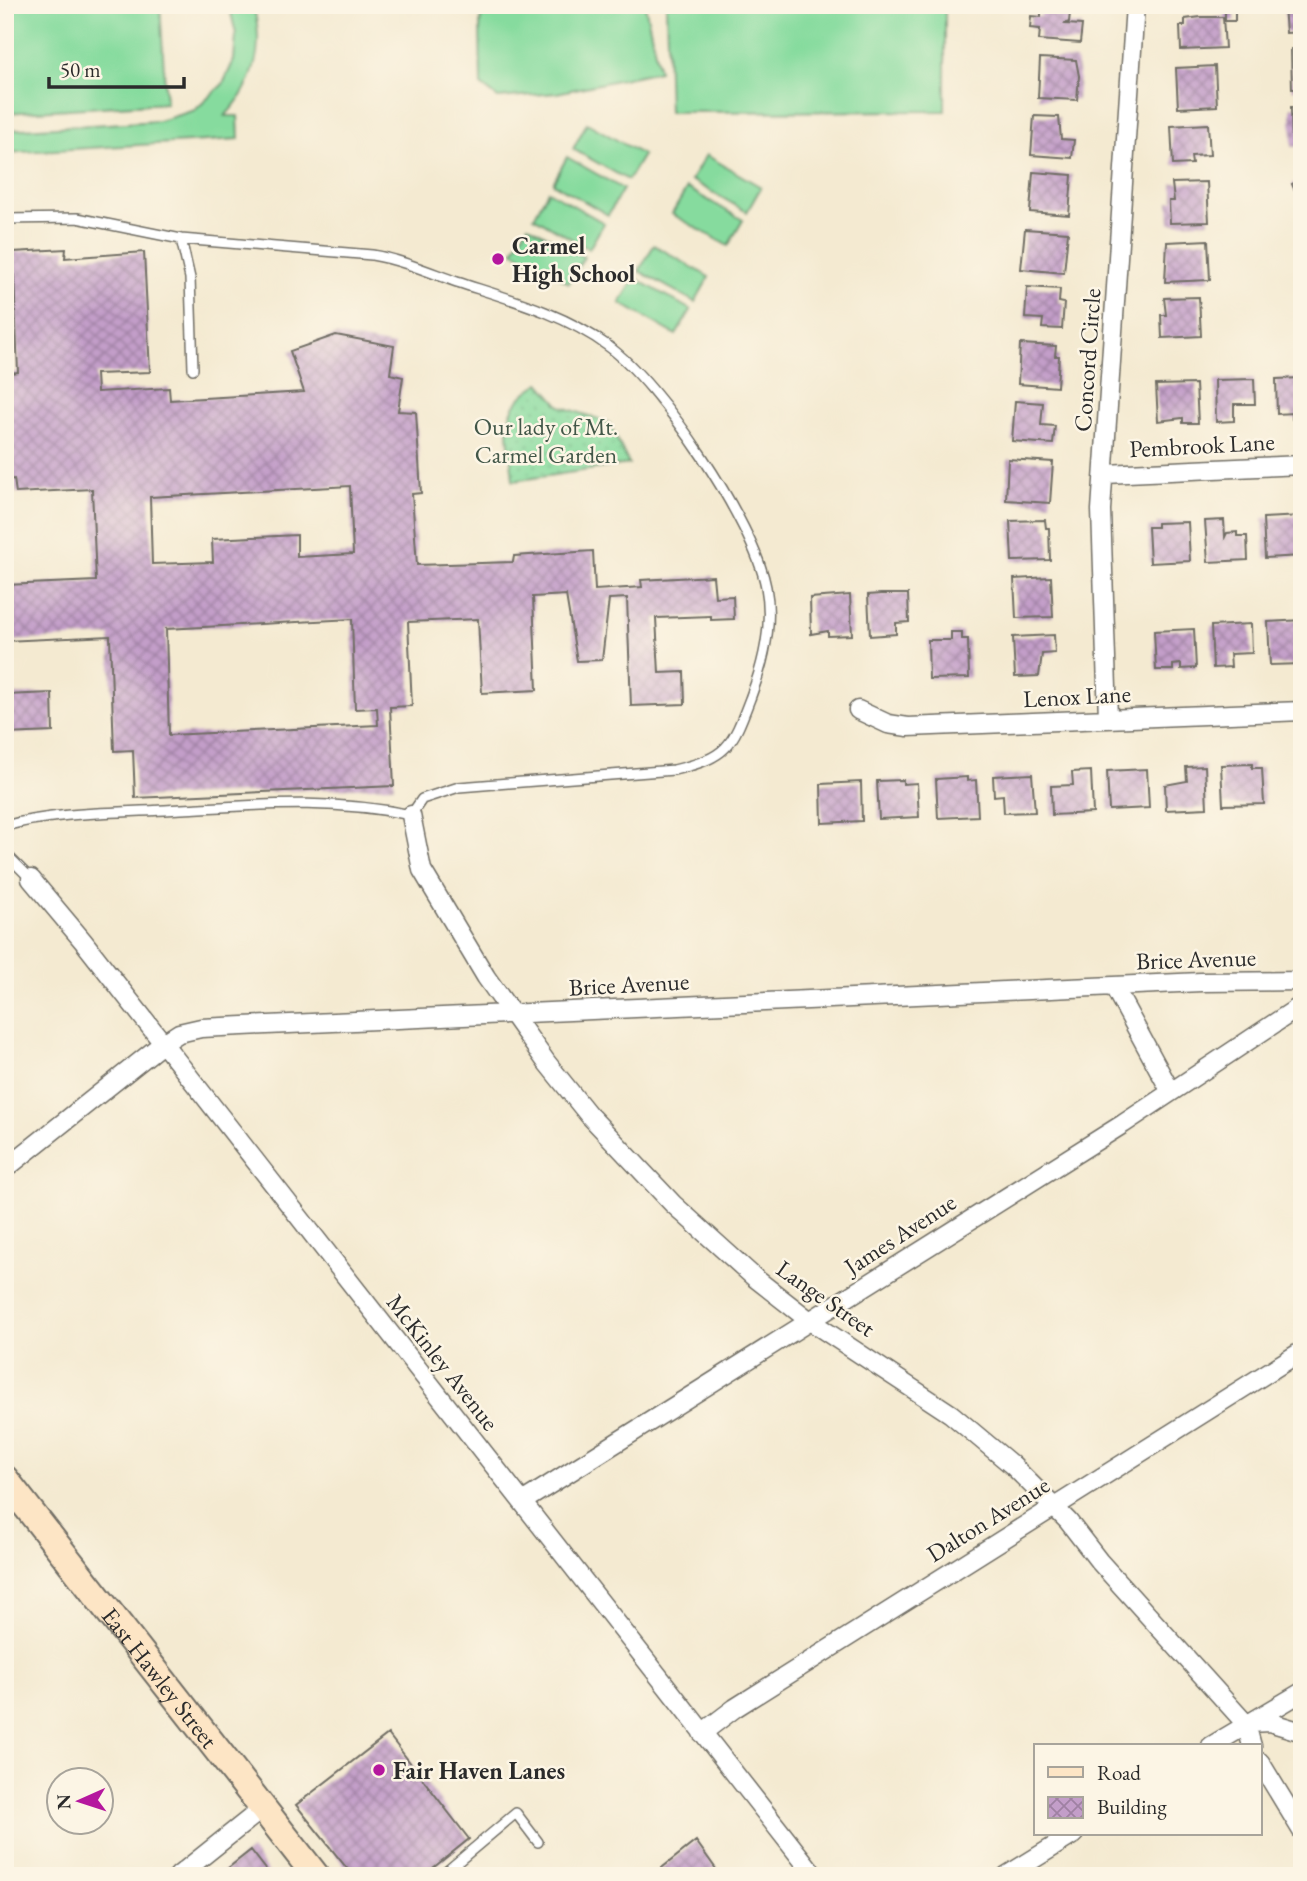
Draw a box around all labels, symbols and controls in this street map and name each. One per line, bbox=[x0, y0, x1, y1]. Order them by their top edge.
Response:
scale bar bbox=[49, 46, 184, 90]
text: 50 m bbox=[60, 56, 101, 83]
place label: Carmel High School bbox=[512, 230, 635, 290]
marker: Carmel High School bbox=[490, 251, 506, 267]
street label: Concord Circle bbox=[1067, 287, 1107, 433]
park label: Our lady of Mt. Carmel Garden bbox=[474, 411, 618, 470]
street label: Pembrook Lane bbox=[1129, 426, 1275, 464]
street label: Lenox Lane bbox=[1022, 678, 1132, 714]
street label: Brice Avenue bbox=[1135, 941, 1257, 977]
street label: Brice Avenue bbox=[568, 965, 690, 1003]
street label: James Avenue bbox=[837, 1186, 962, 1283]
street label: Lange Street bbox=[771, 1253, 882, 1344]
street label: McKinley Avenue bbox=[380, 1287, 506, 1437]
street label: Dalton Avenue bbox=[921, 1469, 1055, 1569]
street label: East Hawley Street bbox=[95, 1601, 226, 1755]
legend bbox=[1034, 1744, 1262, 1836]
place label: Fair Haven Lanes bbox=[393, 1755, 565, 1786]
text: Road bbox=[1097, 1759, 1141, 1786]
marker: Fair Haven Lanes bbox=[371, 1762, 387, 1778]
north arrow bbox=[46, 1766, 116, 1836]
text: N bbox=[51, 1793, 76, 1810]
text: Building bbox=[1097, 1793, 1167, 1820]

